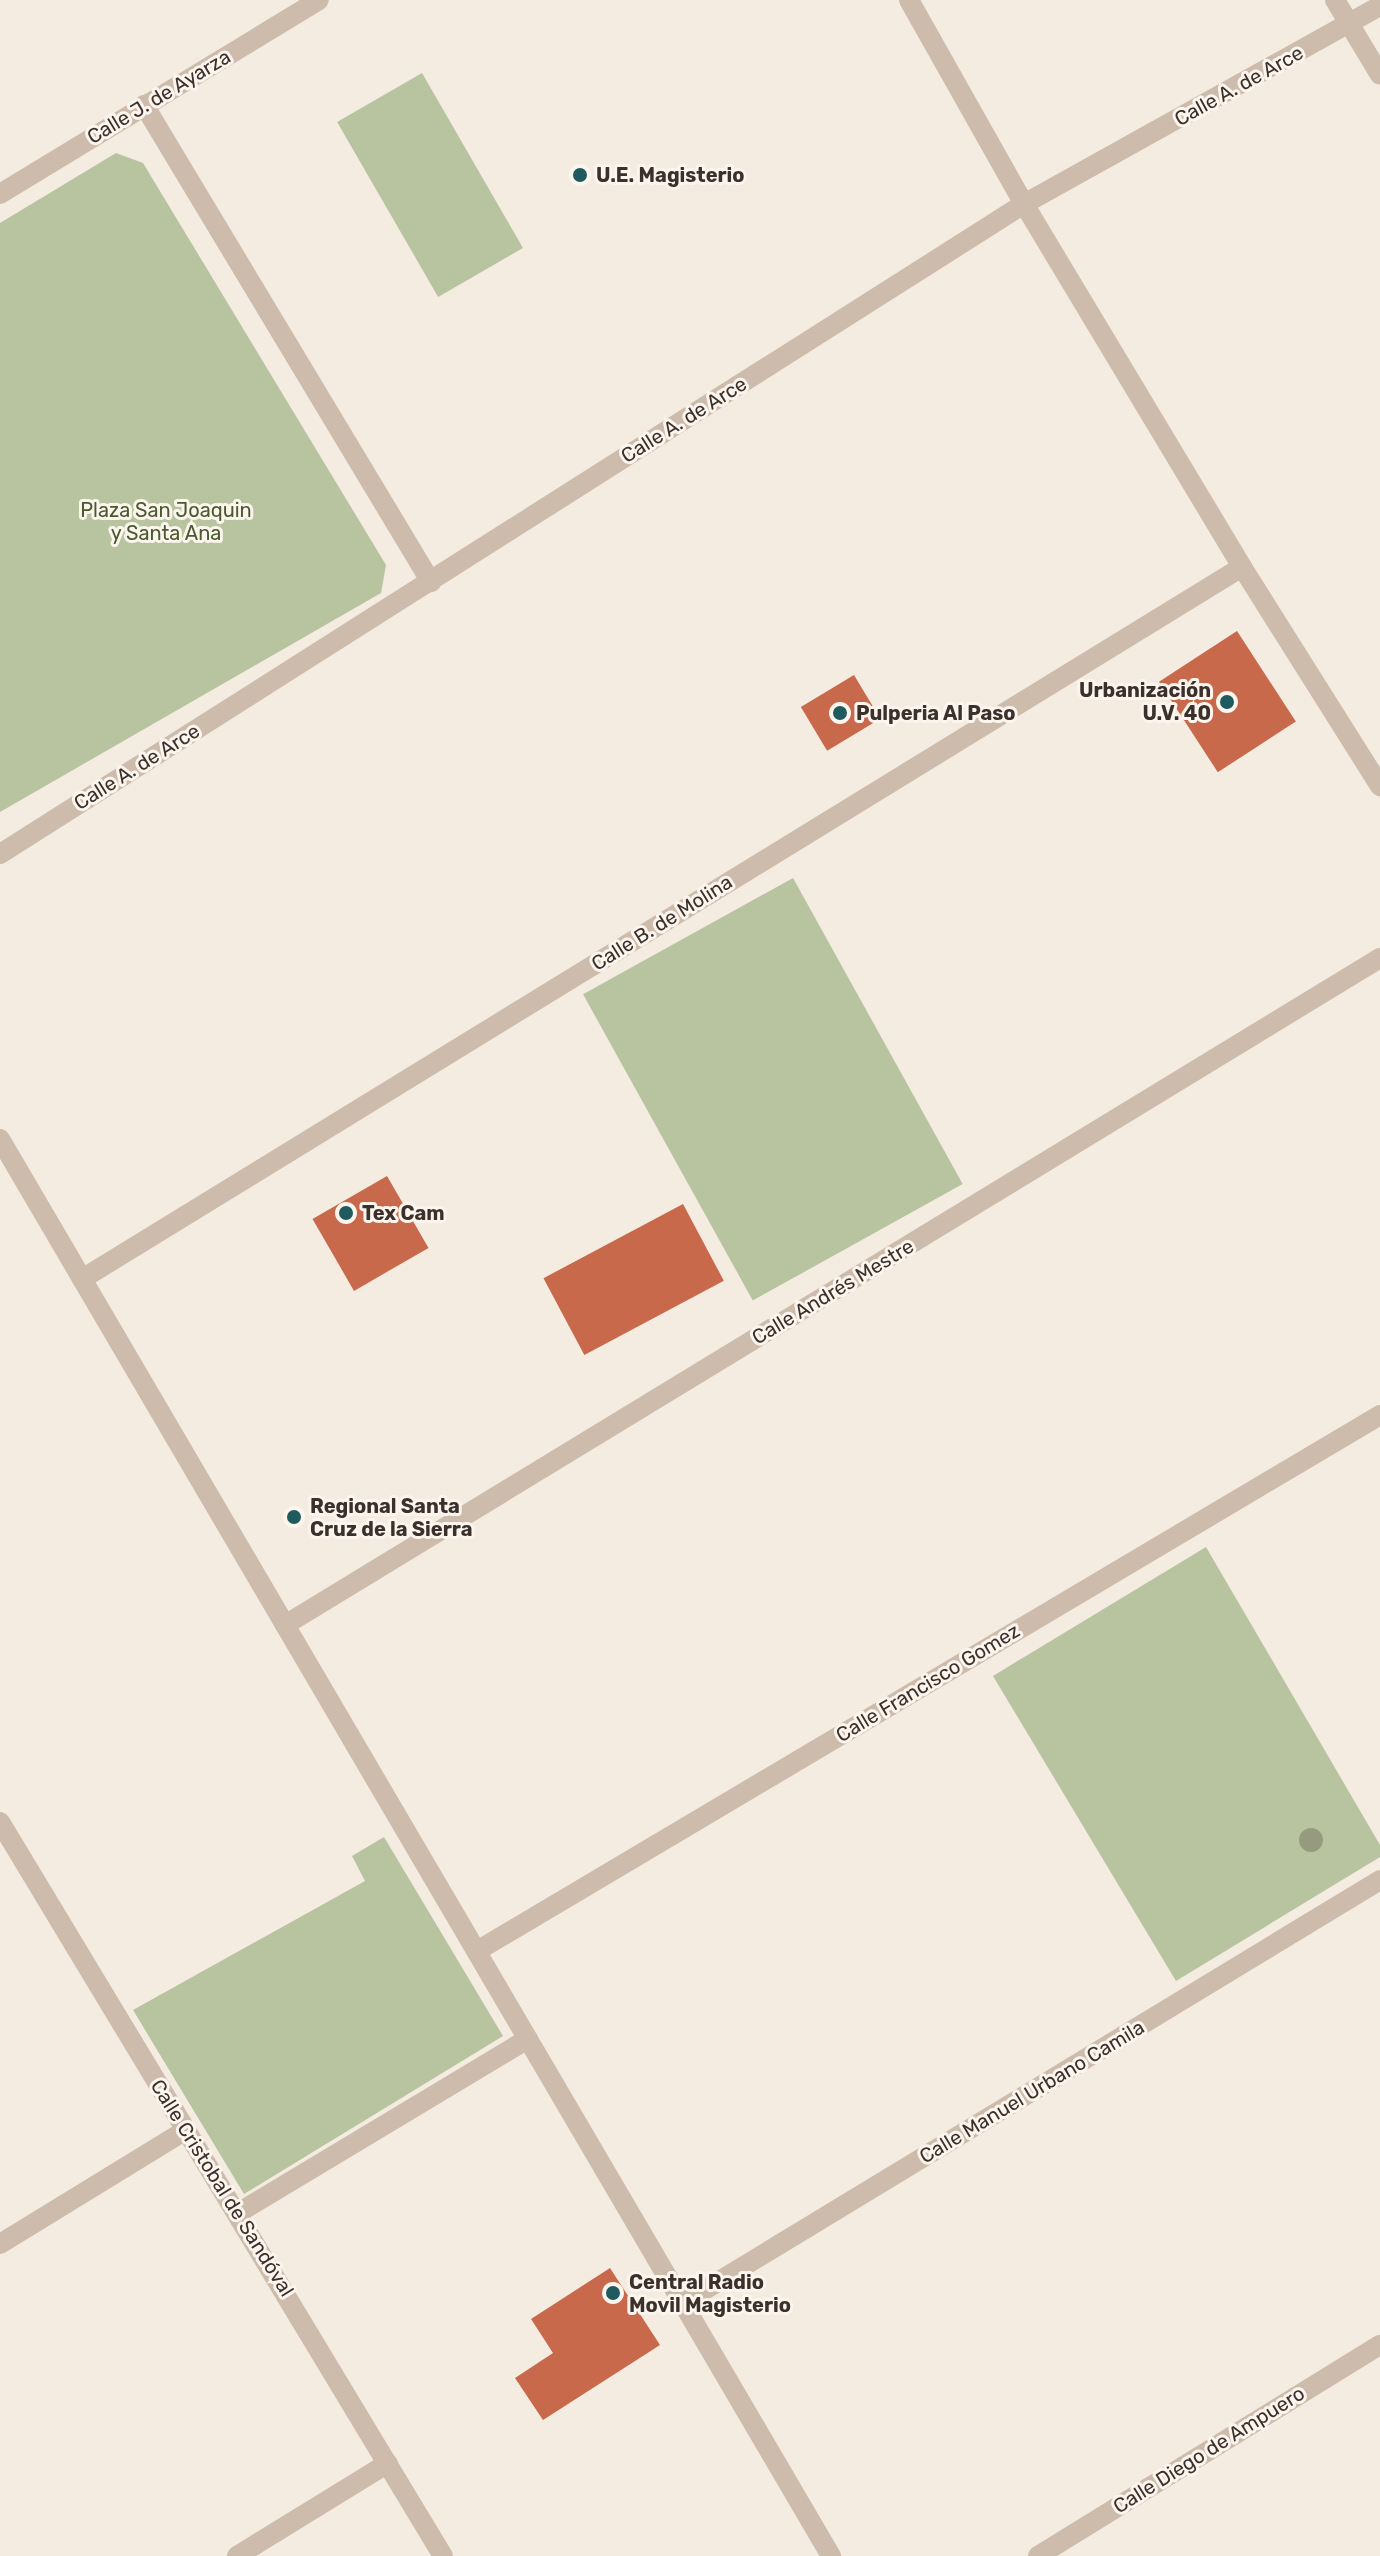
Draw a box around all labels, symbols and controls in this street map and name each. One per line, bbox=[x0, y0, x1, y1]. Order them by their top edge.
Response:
street label: Calle A. de Arce bbox=[1170, 40, 1308, 132]
street label: Calle J. de Ayarza bbox=[83, 45, 235, 149]
place label: U.E. Magisterio bbox=[596, 163, 745, 187]
marker: U.E. Magisterio bbox=[571, 166, 589, 184]
street label: Calle A. de Arce bbox=[616, 372, 752, 468]
park label: Plaza San Joaquin y Santa Ana bbox=[80, 498, 252, 545]
place label: Urbanización U.V. 40 bbox=[1079, 678, 1211, 725]
marker: Urbanización U.V. 40 bbox=[1218, 693, 1236, 711]
place label: Pulperia Al Paso bbox=[856, 701, 1016, 725]
marker: Pulperia Al Paso bbox=[831, 704, 849, 722]
street label: Calle A. de Arce bbox=[69, 719, 205, 815]
street label: Calle B. de Molina bbox=[587, 870, 737, 976]
place label: Tex Cam bbox=[362, 1201, 445, 1225]
marker: Tex Cam bbox=[337, 1204, 355, 1222]
street label: Calle Andrés Mestre bbox=[748, 1234, 918, 1350]
place label: Regional Santa Cruz de la Sierra bbox=[310, 1494, 472, 1541]
marker: Regional Santa Cruz de la Sierra bbox=[285, 1508, 303, 1526]
street label: Calle Francisco Gomez bbox=[832, 1619, 1024, 1747]
street label: Calle Manuel Urbano Camila bbox=[915, 2015, 1149, 2169]
street label: Calle Cristobal de Sandóval bbox=[145, 2075, 299, 2301]
place label: Central Radio Movil Magisterio bbox=[629, 2270, 791, 2317]
marker: Central Radio Movil Magisterio bbox=[604, 2284, 622, 2302]
street label: Calle Diego de Ampuero bbox=[1109, 2381, 1309, 2519]

